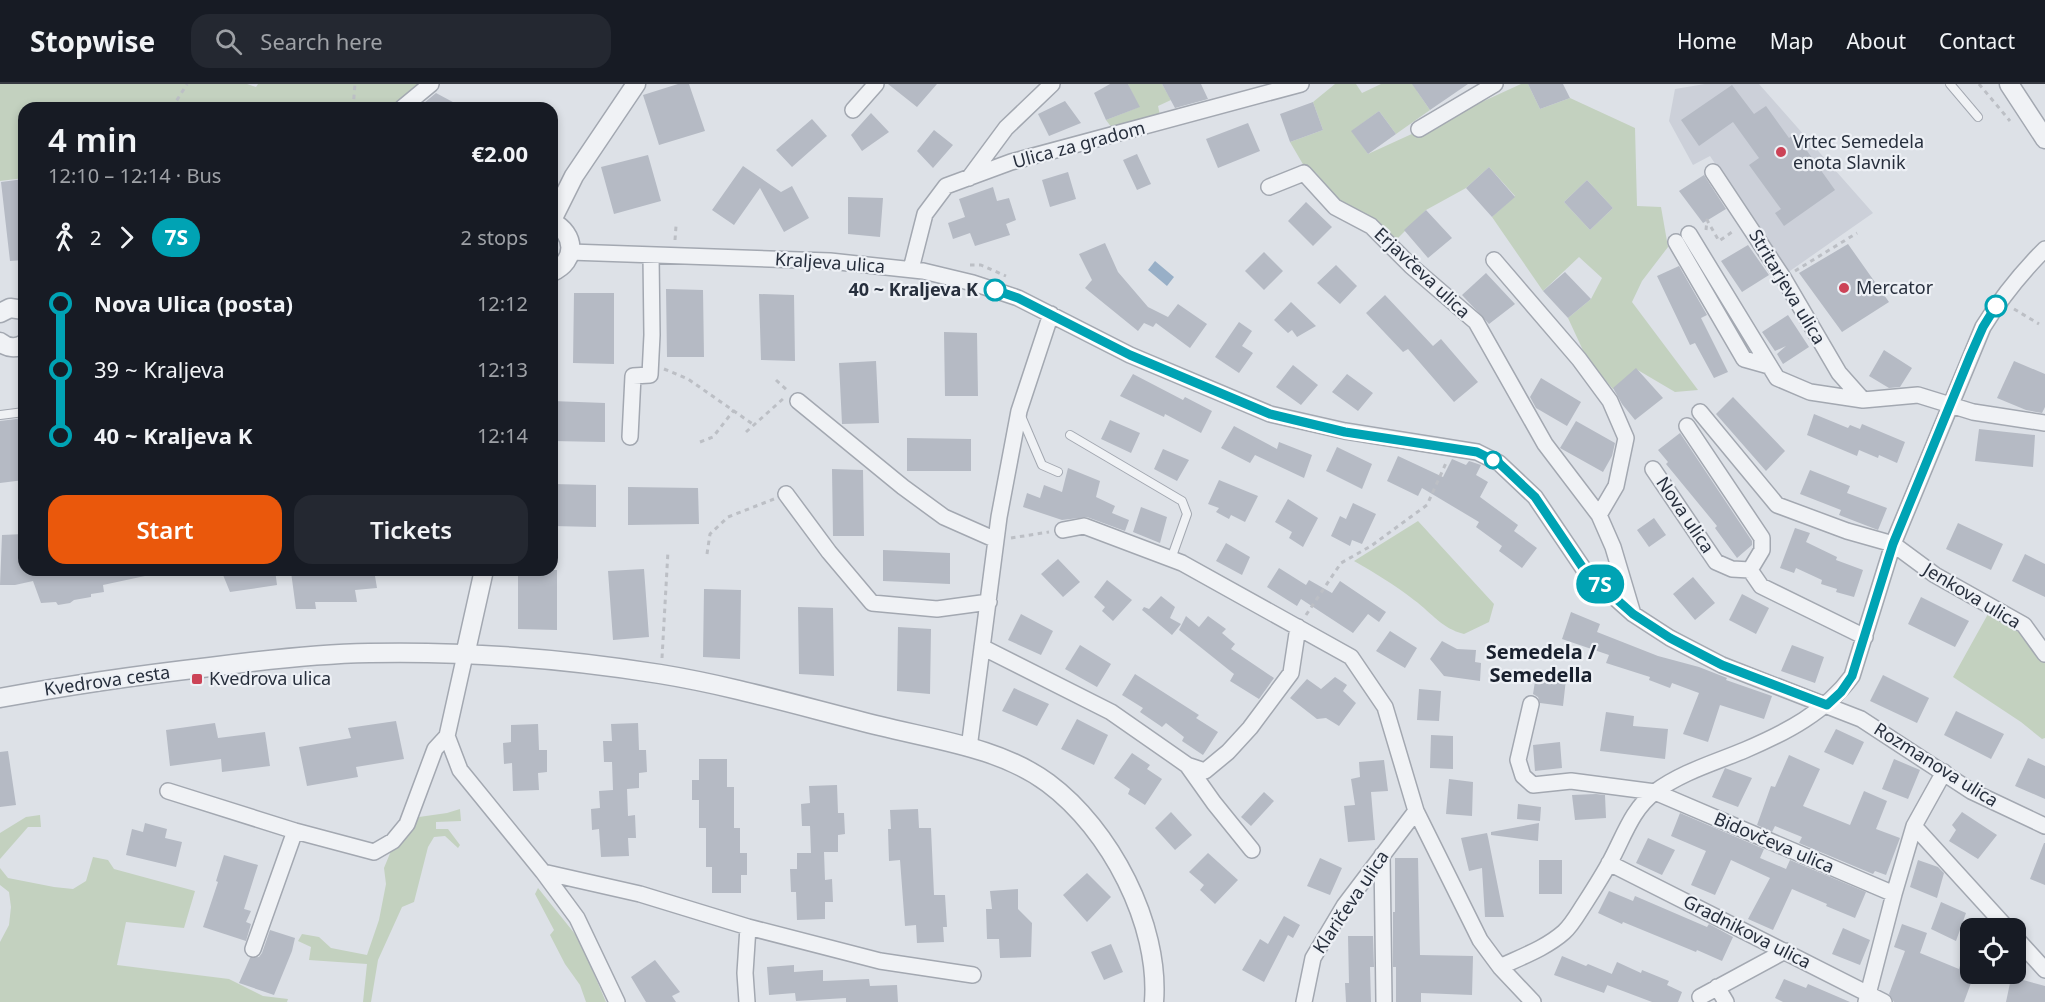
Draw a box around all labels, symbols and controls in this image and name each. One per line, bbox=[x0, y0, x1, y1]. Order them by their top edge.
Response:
search box bbox=[191, 14, 611, 68]
text: Stopwise bbox=[30, 22, 155, 60]
icon: search bbox=[212, 25, 245, 58]
text: Search here bbox=[260, 26, 383, 56]
text: Home bbox=[1677, 27, 1737, 55]
text: Map bbox=[1770, 27, 1813, 55]
text: About bbox=[1846, 27, 1906, 55]
text: Contact bbox=[1939, 27, 2015, 55]
street label: Ulica za gradom bbox=[1010, 115, 1148, 173]
text: 4 min bbox=[48, 117, 138, 162]
place label: Vrtec Semedela enota Slavnik bbox=[1793, 129, 1924, 174]
text: €2.00 bbox=[471, 138, 528, 168]
marker: Vrtec Semedela enota Slavnik bbox=[1774, 145, 1788, 159]
text: 12:10 – 12:14 · Bus bbox=[48, 162, 221, 189]
icon: walk bbox=[48, 221, 81, 254]
icon: forward bbox=[110, 221, 143, 254]
street label: Erjavčeva ulica bbox=[1370, 222, 1476, 323]
text: 7S bbox=[164, 223, 188, 251]
text: 2 bbox=[90, 224, 101, 251]
text: 2 stops bbox=[461, 224, 528, 251]
street label: Stritarjeva ulica bbox=[1744, 225, 1832, 348]
street label: Kraljeva ulica bbox=[774, 246, 886, 278]
place label: Mercator bbox=[1856, 275, 1934, 299]
place label: 40 ~ Kraljeva K bbox=[849, 277, 978, 301]
marker: 40 ~ Kraljeva K bbox=[984, 279, 1006, 301]
marker: Mercator bbox=[1837, 281, 1851, 295]
text: Nova Ulica (posta) bbox=[94, 288, 293, 318]
text: 12:12 bbox=[477, 290, 528, 317]
unlabelled marker bbox=[1985, 295, 2007, 317]
text: 39 ~ Kraljeva bbox=[94, 354, 225, 384]
text: 12:13 bbox=[477, 356, 528, 383]
text: 40 ~ Kraljeva K bbox=[94, 420, 252, 450]
text: 12:14 bbox=[477, 422, 528, 449]
unlabelled marker bbox=[1484, 451, 1502, 469]
street label: Nova ulica bbox=[1651, 472, 1720, 557]
button: Start bbox=[48, 495, 282, 564]
button: Tickets bbox=[294, 495, 528, 564]
street label: Jenkova ulica bbox=[1918, 556, 2026, 634]
line badge: 7S bbox=[1573, 564, 1627, 604]
text: 7S bbox=[1588, 570, 1612, 598]
district label: Semedela / Semedella bbox=[1486, 638, 1597, 688]
street label: Kvedrova cesta bbox=[42, 659, 171, 701]
place label: Kvedrova ulica bbox=[209, 666, 331, 690]
marker: Kvedrova ulica bbox=[190, 672, 204, 686]
street label: Rozmanova ulica bbox=[1870, 716, 2003, 812]
street label: Bidovčeva ulica bbox=[1711, 806, 1838, 878]
street label: Klaričeva ulica bbox=[1307, 845, 1394, 958]
street label: Gradnikova ulica bbox=[1679, 889, 1815, 974]
map controls bbox=[1960, 918, 2026, 984]
button: locate bbox=[1960, 918, 2026, 984]

